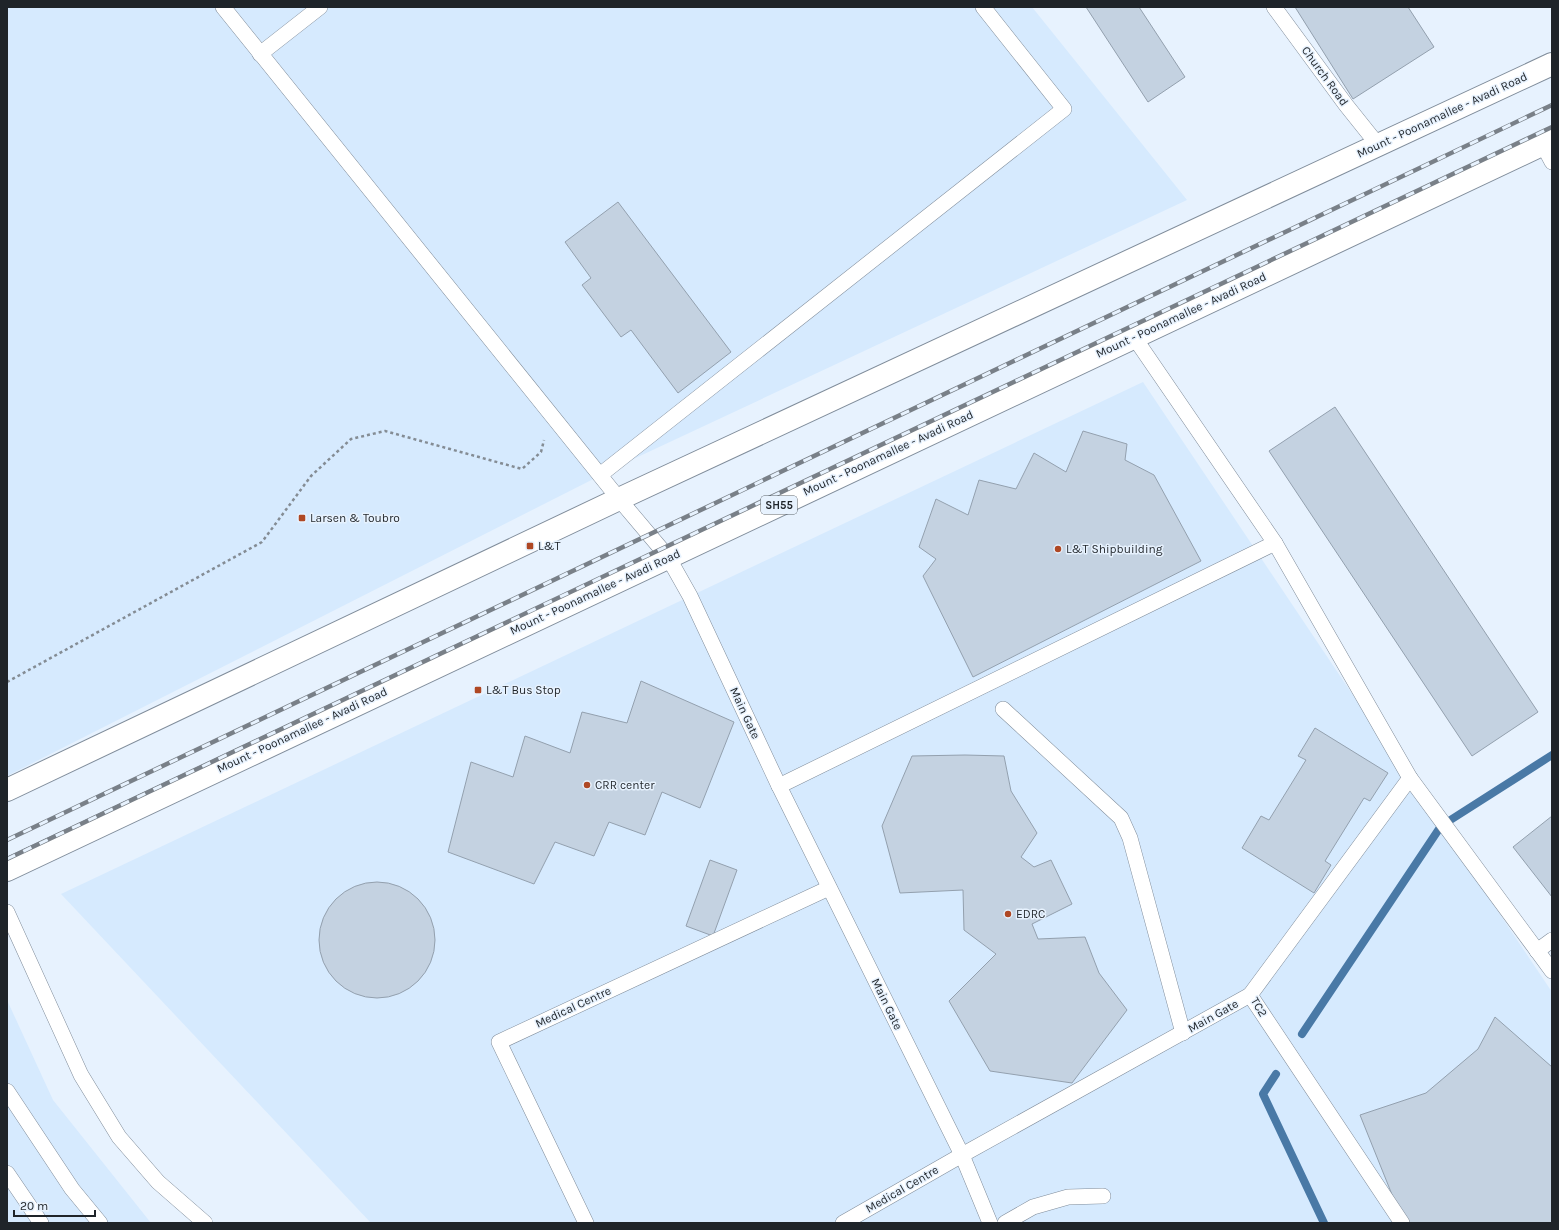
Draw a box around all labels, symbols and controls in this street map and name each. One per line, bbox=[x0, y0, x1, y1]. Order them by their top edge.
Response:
street label: Church Road bbox=[1299, 44, 1351, 108]
street label: Mount - Poonamallee - Avadi Road bbox=[1355, 69, 1529, 161]
street label: Mount - Poonamallee - Avadi Road bbox=[1094, 269, 1268, 361]
street label: Mount - Poonamallee - Avadi Road bbox=[801, 407, 975, 499]
road number: SH55 bbox=[761, 496, 797, 514]
place label: Larsen & Toubro bbox=[310, 511, 400, 525]
marker: Larsen & Toubro bbox=[297, 513, 307, 523]
place label: L&T bbox=[538, 539, 561, 553]
marker: L&T bbox=[525, 541, 535, 551]
place label: L&T Shipbuilding bbox=[1066, 542, 1163, 556]
marker: L&T Shipbuilding bbox=[1053, 544, 1063, 554]
street label: Mount - Poonamallee - Avadi Road bbox=[508, 546, 682, 638]
place label: L&T Bus Stop bbox=[486, 683, 561, 697]
street label: Mount - Poonamallee - Avadi Road bbox=[215, 684, 389, 776]
marker: L&T Bus Stop bbox=[473, 685, 483, 695]
street label: Main Gate bbox=[727, 685, 763, 741]
place label: CRR center bbox=[595, 778, 655, 792]
marker: CRR center bbox=[582, 780, 592, 790]
place label: EDRC bbox=[1016, 907, 1045, 921]
marker: EDRC bbox=[1003, 909, 1013, 919]
street label: Main Gate bbox=[869, 976, 905, 1032]
street label: Medical Centre bbox=[533, 983, 613, 1031]
street label: TC2 bbox=[1248, 995, 1270, 1019]
street label: Main Gate bbox=[1185, 996, 1241, 1036]
street label: Medical Centre bbox=[863, 1162, 941, 1216]
scale bar bbox=[14, 1192, 95, 1218]
text: 20 m bbox=[20, 1199, 48, 1213]

